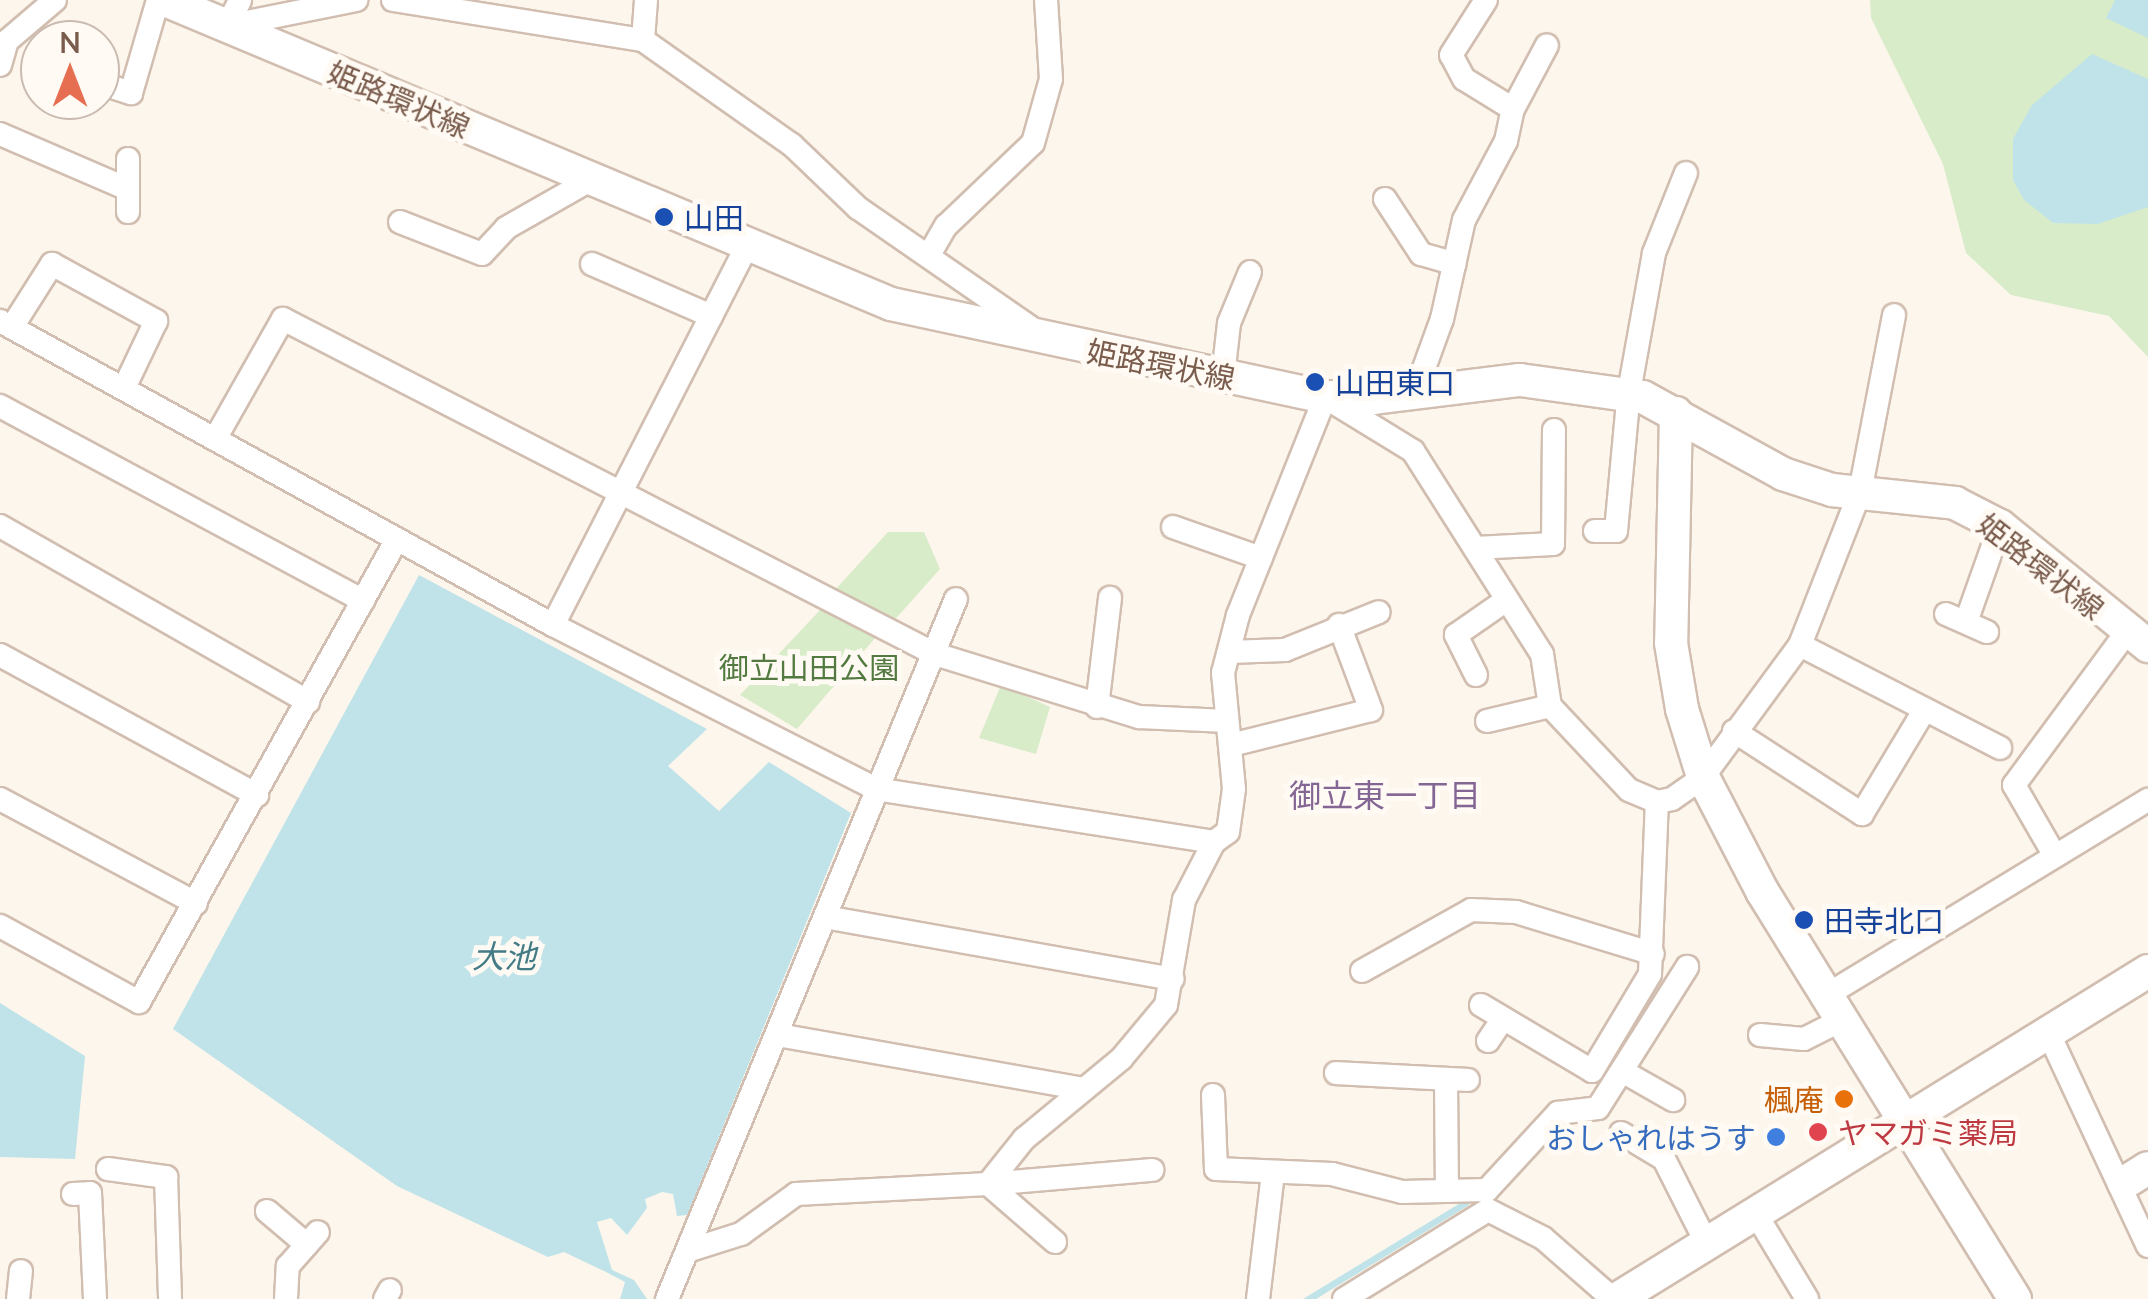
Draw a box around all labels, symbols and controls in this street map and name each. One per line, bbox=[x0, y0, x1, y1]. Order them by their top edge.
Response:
north arrow bbox=[20, 20, 120, 120]
text: N bbox=[59, 25, 81, 59]
street label: 姫路環状線 bbox=[323, 53, 475, 145]
place label: 山田 bbox=[684, 199, 744, 235]
marker: 山田 bbox=[653, 206, 675, 228]
street label: 姫路環状線 bbox=[1084, 332, 1238, 396]
place label: 山田東口 bbox=[1335, 364, 1455, 400]
marker: 山田東口 bbox=[1304, 371, 1326, 393]
street label: 姫路環状線 bbox=[1971, 506, 2111, 626]
park label: 御立山田公園 bbox=[719, 649, 899, 685]
district label: 御立東一丁目 bbox=[1289, 776, 1481, 814]
place label: 田寺北口 bbox=[1824, 902, 1944, 938]
marker: 田寺北口 bbox=[1793, 909, 1815, 931]
water label: 大池 bbox=[472, 937, 536, 975]
place label: 楓庵 bbox=[1764, 1081, 1824, 1117]
marker: 楓庵 bbox=[1833, 1088, 1855, 1110]
place label: ヤマガミ薬局 bbox=[1838, 1114, 2018, 1150]
place label: おしゃれはうす bbox=[1546, 1119, 1756, 1155]
marker: ヤマガミ薬局 bbox=[1807, 1121, 1829, 1143]
marker: おしゃれはうす bbox=[1765, 1126, 1787, 1148]

